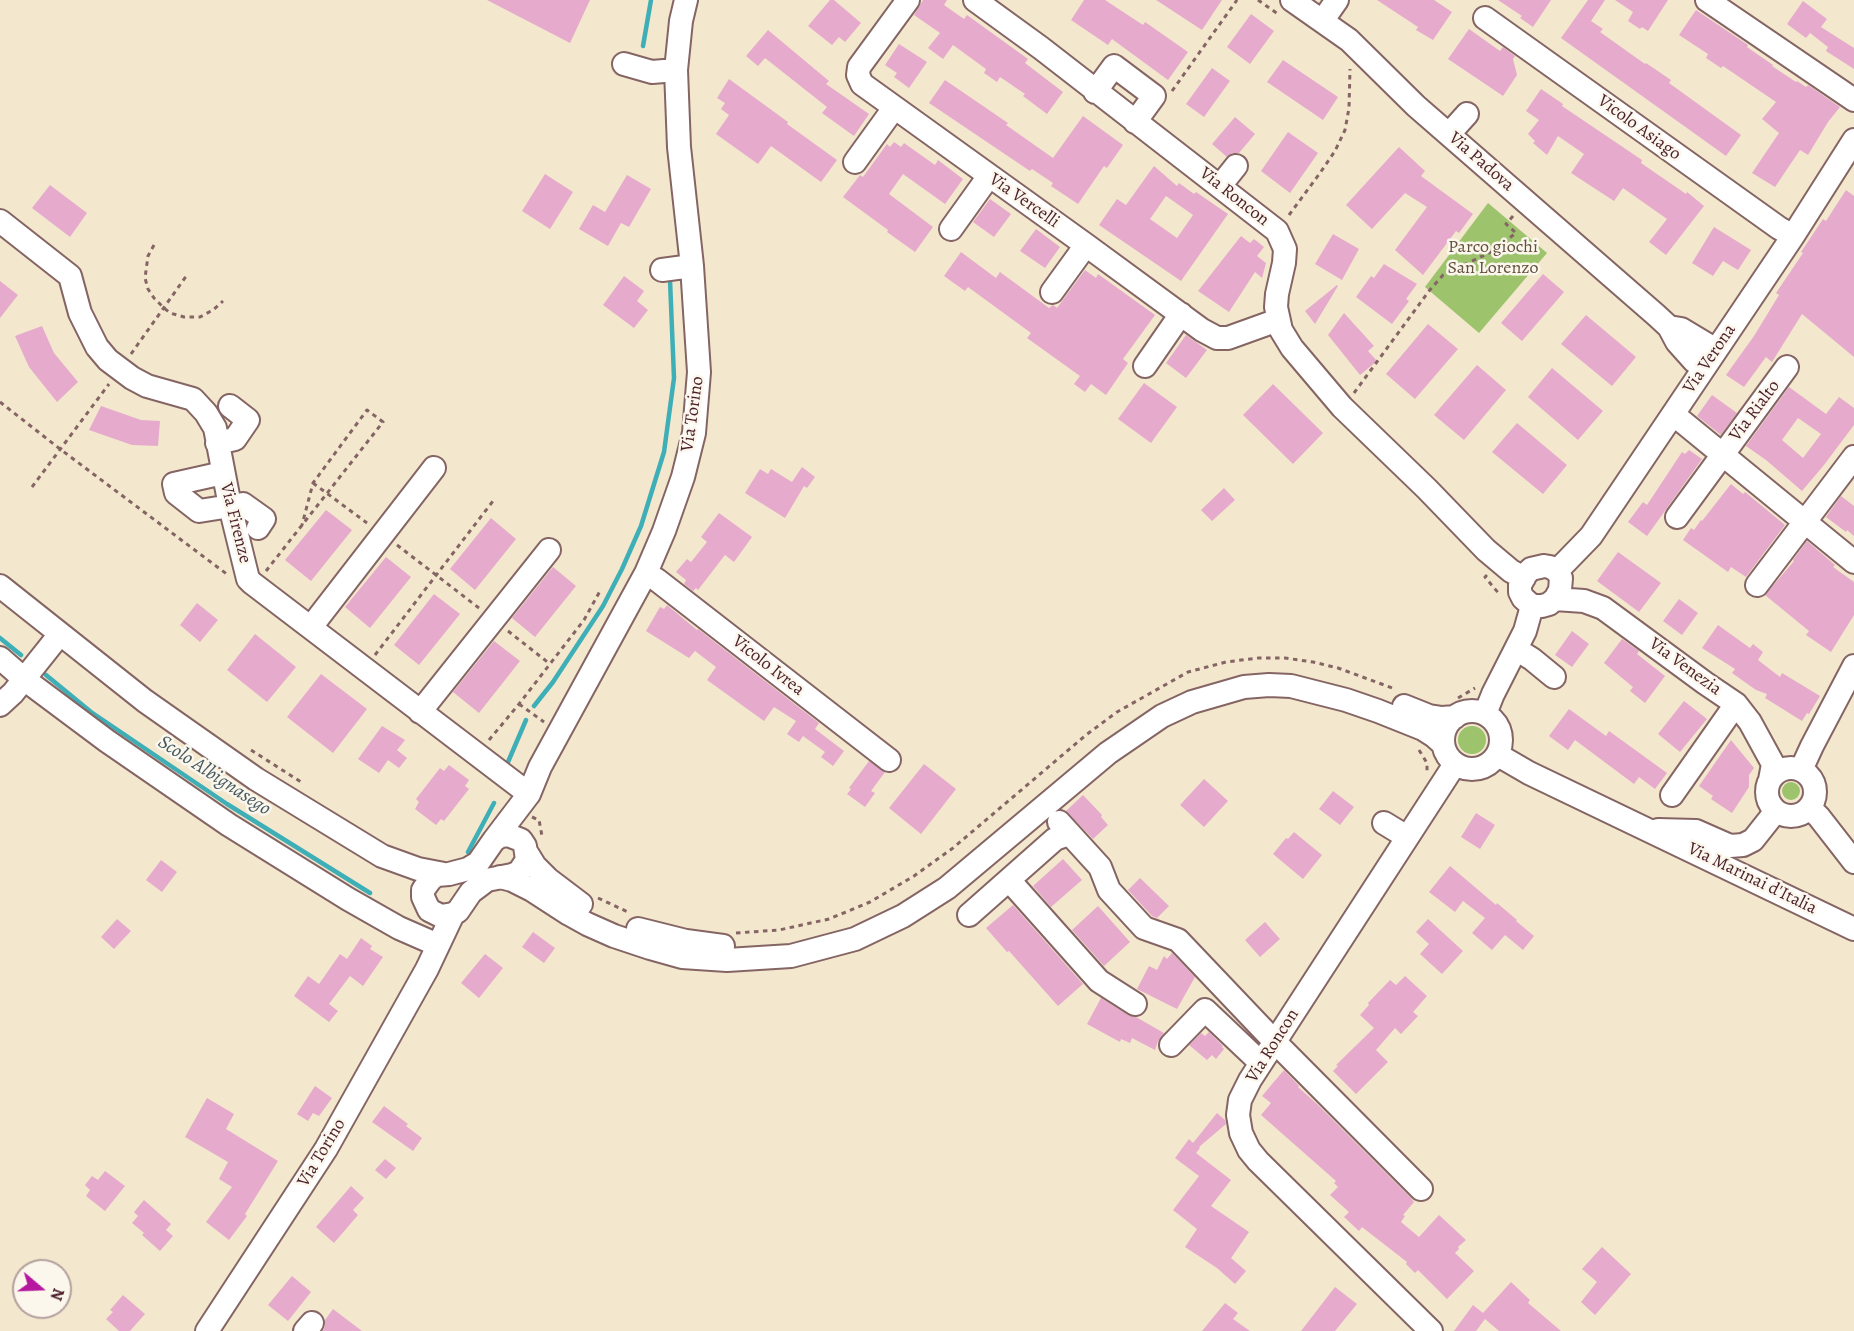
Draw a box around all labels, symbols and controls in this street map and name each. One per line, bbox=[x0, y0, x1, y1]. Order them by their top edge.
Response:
street label: Vicolo Asiago bbox=[1593, 91, 1685, 165]
street label: Via Padova bbox=[1444, 128, 1518, 196]
street label: Via Roncon bbox=[1195, 163, 1273, 231]
street label: Via Vercelli bbox=[985, 169, 1063, 233]
park label: Parco giochi San Lorenzo bbox=[1448, 237, 1538, 280]
street label: Via Verona bbox=[1679, 320, 1741, 398]
street label: Via Torino bbox=[677, 375, 709, 453]
street label: Via Rialto bbox=[1725, 376, 1785, 446]
street label: Via Firenze bbox=[215, 481, 255, 565]
street label: Vicolo Ivrea bbox=[728, 631, 808, 701]
street label: Via Venezia bbox=[1644, 633, 1726, 701]
water label: Scolo Albignasego bbox=[153, 731, 275, 821]
street label: Via Marinai d'Italia bbox=[1684, 838, 1820, 920]
street label: Via Roncon bbox=[1242, 1005, 1304, 1087]
street label: Via Torino bbox=[293, 1115, 351, 1191]
north arrow bbox=[12, 1259, 72, 1319]
text: N bbox=[45, 1285, 69, 1303]

